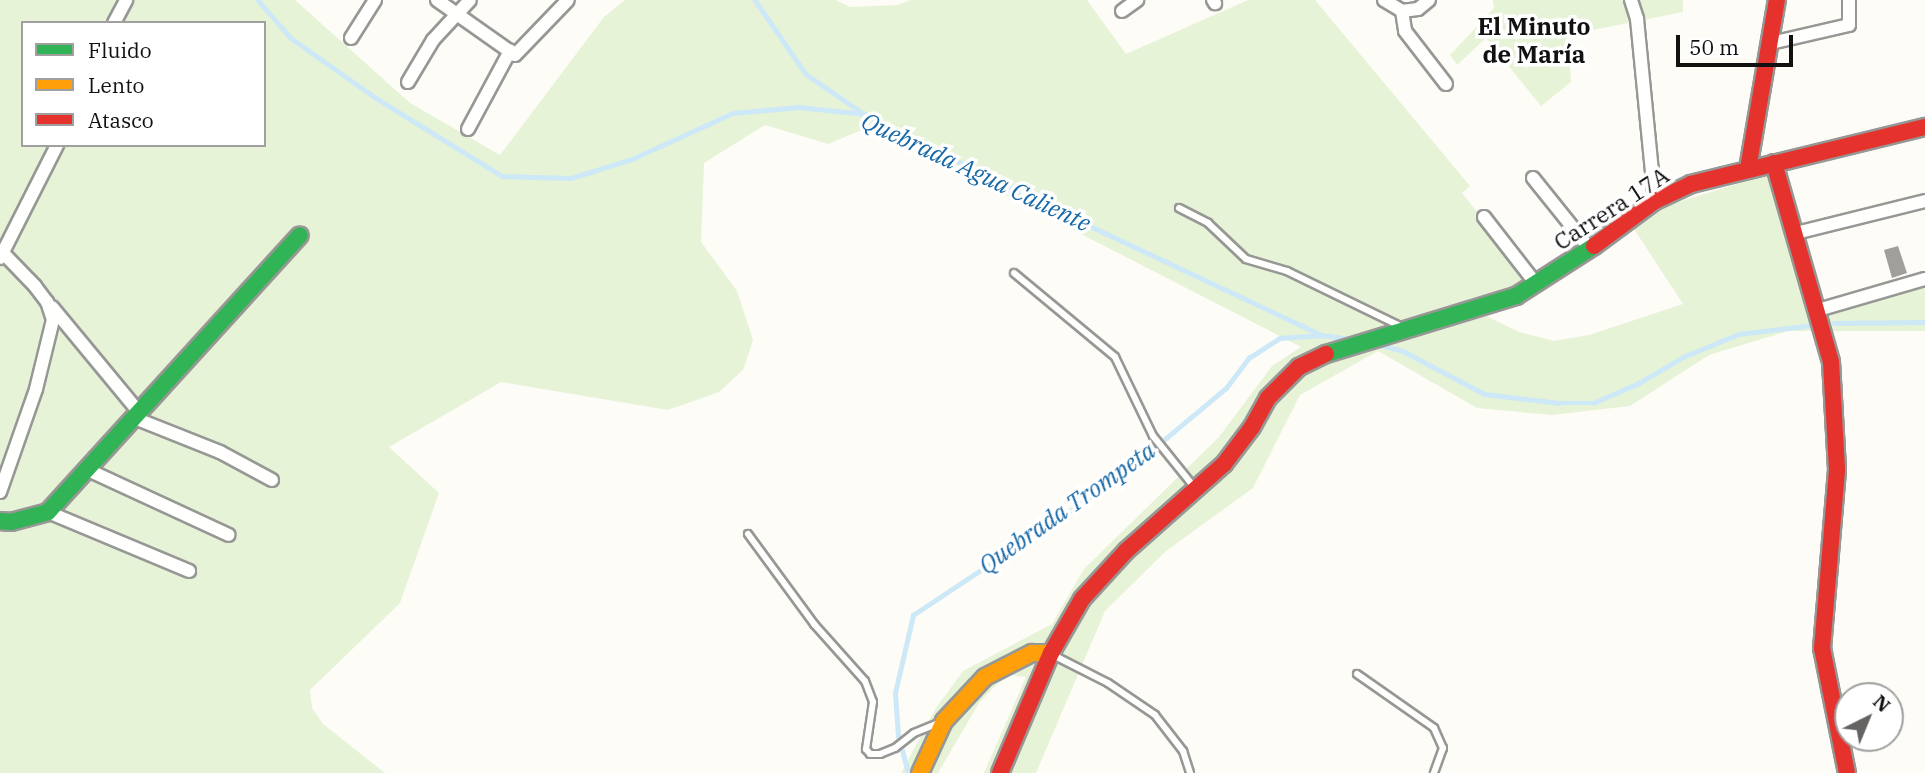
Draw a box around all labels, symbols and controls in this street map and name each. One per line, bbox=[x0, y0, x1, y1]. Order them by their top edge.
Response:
district label: El Minuto de María bbox=[1477, 13, 1591, 69]
legend bbox=[21, 21, 266, 147]
scale bar bbox=[1680, 21, 1797, 65]
text: 50 m bbox=[1689, 33, 1739, 61]
text: Fluido bbox=[88, 36, 152, 64]
text: Lento bbox=[88, 71, 144, 99]
text: Atasco bbox=[88, 106, 154, 134]
water label: Quebrada Agua Caliente bbox=[857, 106, 1095, 238]
street label: Carrera 17A bbox=[1548, 161, 1674, 255]
water label: Quebrada Trompeta bbox=[973, 436, 1161, 580]
north arrow bbox=[1834, 682, 1904, 752]
text: N bbox=[1868, 689, 1896, 717]

